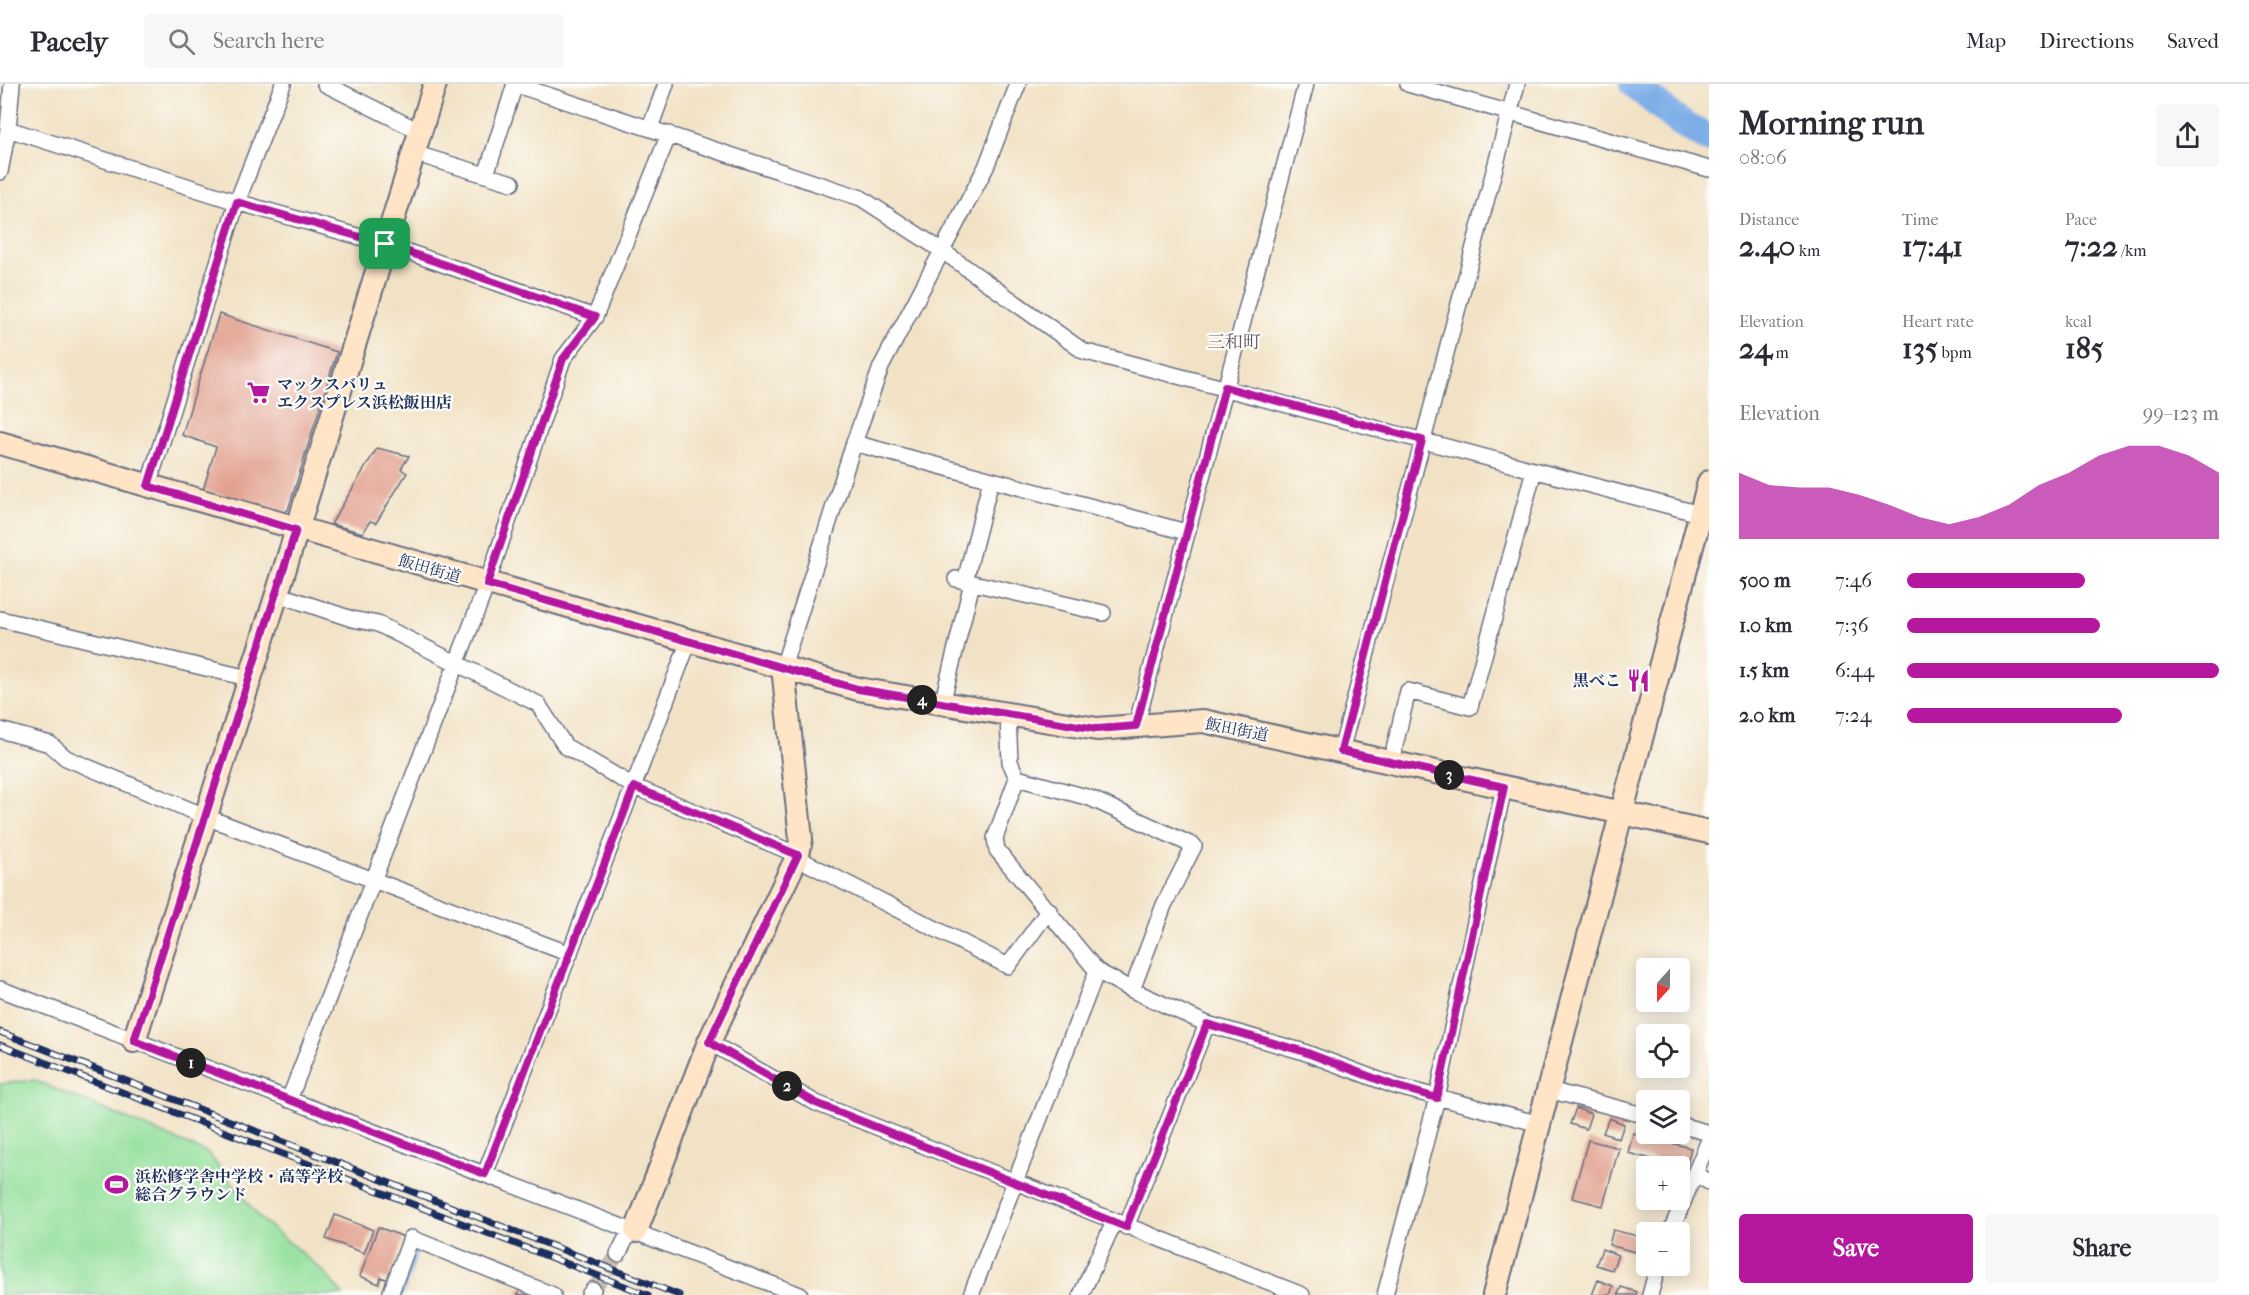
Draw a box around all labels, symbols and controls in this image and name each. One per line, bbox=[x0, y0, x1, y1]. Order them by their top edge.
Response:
search box bbox=[144, 14, 564, 68]
text: Pacely bbox=[30, 25, 108, 58]
icon: search bbox=[165, 25, 198, 58]
text: Search here bbox=[213, 28, 324, 54]
text: Map bbox=[1966, 29, 2006, 53]
text: Directions bbox=[2039, 29, 2134, 53]
text: Saved bbox=[2167, 29, 2219, 53]
text: Morning run bbox=[1739, 104, 1924, 143]
button: share bbox=[2156, 104, 2219, 167]
text: 08:06 bbox=[1739, 146, 1787, 169]
text: Distance bbox=[1739, 210, 1799, 229]
text: Time bbox=[1902, 210, 1938, 229]
text: Pace bbox=[2065, 210, 2097, 229]
pin bbox=[359, 218, 410, 269]
icon: arrive bbox=[368, 227, 401, 260]
text: 2.40 bbox=[1739, 229, 1795, 264]
text: 17:41 bbox=[1902, 229, 1963, 264]
text: 7:22 bbox=[2065, 229, 2118, 264]
text: km bbox=[1795, 241, 1820, 260]
text: /km bbox=[2118, 241, 2146, 260]
text: Elevation bbox=[1739, 312, 1804, 331]
text: Heart rate bbox=[1902, 312, 1974, 331]
text: kcal bbox=[2065, 312, 2092, 331]
text: 24 bbox=[1739, 331, 1772, 366]
text: 135 bbox=[1902, 331, 1938, 366]
text: 185 bbox=[2065, 331, 2104, 366]
district label: 三和町 bbox=[1207, 332, 1261, 353]
text: m bbox=[1772, 343, 1789, 362]
text: bpm bbox=[1938, 343, 1972, 362]
place label: マックスバリュ エクスプレス浜松飯田店 bbox=[277, 375, 452, 412]
supermarket icon: マックスバリュ エクスプレス浜松飯田店 bbox=[246, 380, 272, 406]
text: Elevation bbox=[1739, 402, 1820, 425]
text: 99–123 m bbox=[2143, 402, 2219, 425]
street label: 飯田街道 bbox=[396, 551, 463, 586]
text: 500 m bbox=[1739, 569, 1791, 592]
text: 7:46 bbox=[1835, 569, 1872, 592]
text: 1.0 km bbox=[1739, 614, 1792, 637]
text: 7:36 bbox=[1835, 614, 1869, 637]
text: 1.5 km bbox=[1739, 659, 1789, 682]
text: 6:44 bbox=[1835, 659, 1874, 682]
restaurant icon: 黒べこ bbox=[1626, 667, 1652, 693]
place label: 黒べこ bbox=[1573, 671, 1621, 690]
pin: 4 bbox=[907, 685, 937, 715]
text: 4 bbox=[917, 690, 927, 709]
text: 2.0 km bbox=[1739, 704, 1795, 727]
text: 7:24 bbox=[1835, 704, 1872, 727]
street label: 飯田街道 bbox=[1204, 714, 1270, 745]
pin: 3 bbox=[1434, 760, 1464, 790]
text: 3 bbox=[1446, 765, 1452, 784]
north arrow bbox=[1636, 958, 1690, 1012]
map controls bbox=[1636, 958, 1690, 1276]
button: locate bbox=[1636, 1024, 1690, 1078]
pin: 1 bbox=[176, 1048, 206, 1078]
text: 1 bbox=[188, 1053, 194, 1072]
pin: 2 bbox=[772, 1071, 802, 1101]
text: 2 bbox=[783, 1076, 791, 1095]
button: layers bbox=[1636, 1090, 1690, 1144]
button: + bbox=[1636, 1156, 1690, 1210]
place label: 浜松修学舎中学校・高等学校 総合グラウンド bbox=[135, 1167, 344, 1204]
sports icon: 浜松修学舎中学校・高等学校 総合グラウンド bbox=[104, 1172, 130, 1198]
button: Save bbox=[1739, 1214, 1973, 1283]
button: Share bbox=[1985, 1214, 2219, 1283]
button: − bbox=[1636, 1222, 1690, 1276]

